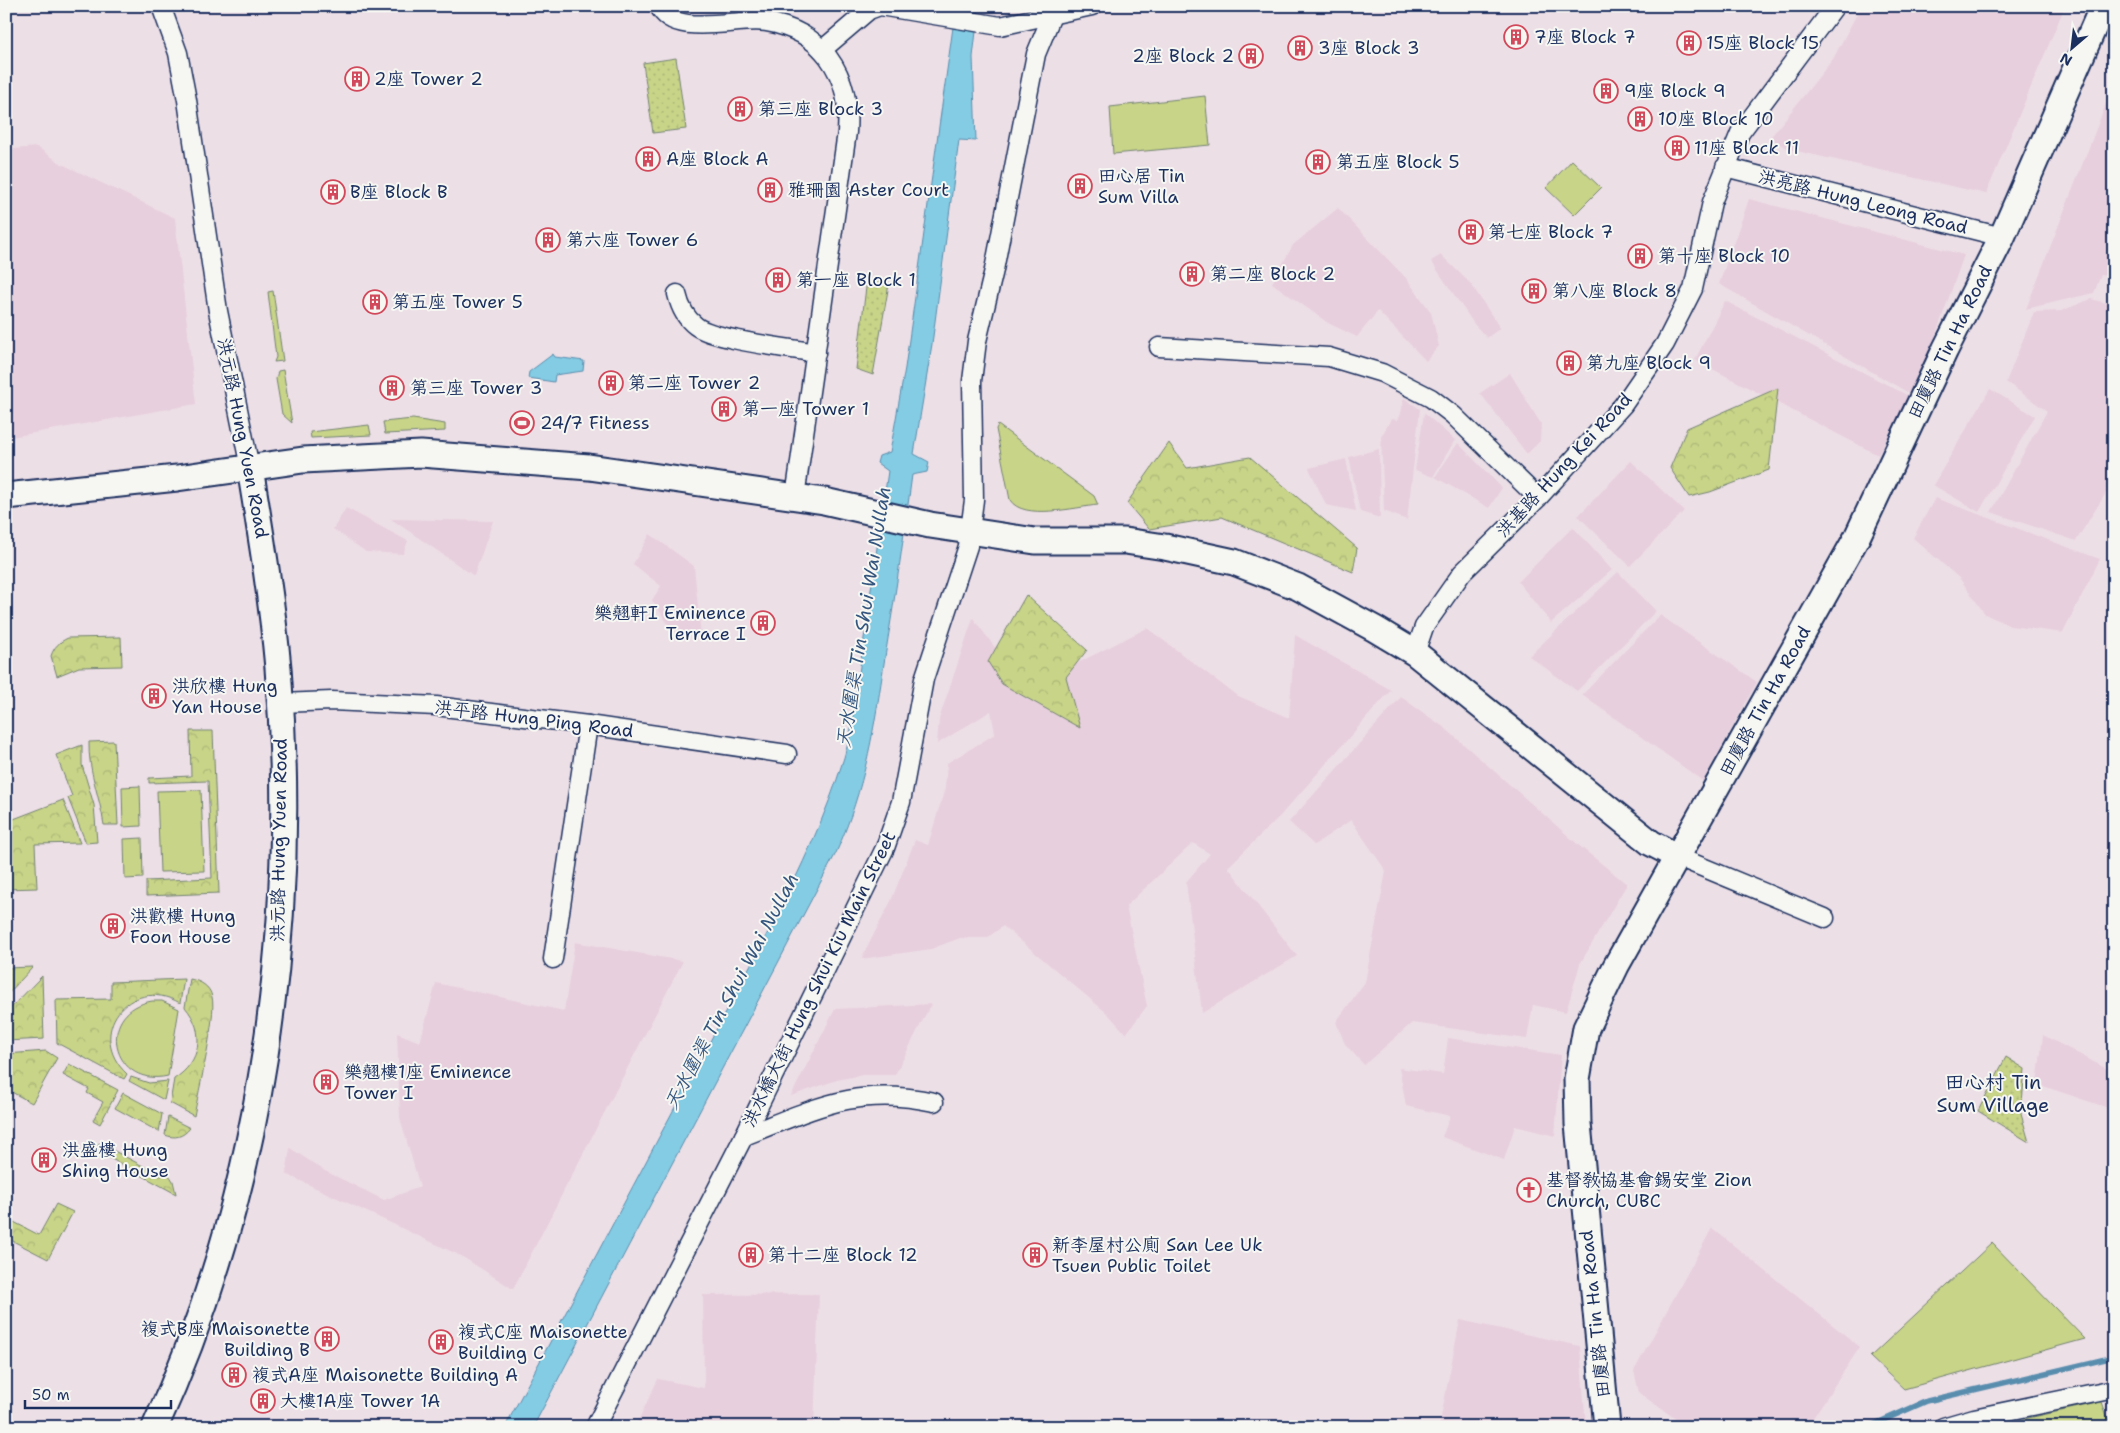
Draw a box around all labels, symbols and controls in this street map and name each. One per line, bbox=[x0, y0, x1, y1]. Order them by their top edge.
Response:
north arrow bbox=[2048, 22, 2098, 72]
building icon: 7座 Block 7 bbox=[1503, 24, 1529, 50]
place label: 7座 Block 7 bbox=[1534, 25, 1636, 49]
building icon: 15座 Block 15 bbox=[1676, 30, 1702, 56]
place label: 15座 Block 15 bbox=[1706, 31, 1819, 55]
building icon: 3座 Block 3 bbox=[1287, 35, 1313, 61]
place label: 3座 Block 3 bbox=[1318, 36, 1420, 60]
building icon: 2座 Block 2 bbox=[1238, 43, 1264, 69]
place label: 2座 Block 2 bbox=[1132, 44, 1234, 68]
text: N bbox=[2057, 49, 2075, 70]
building icon: 2座 Tower 2 bbox=[344, 66, 370, 92]
place label: 2座 Tower 2 bbox=[374, 67, 483, 91]
building icon: 9座 Block 9 bbox=[1593, 78, 1619, 104]
place label: 9座 Block 9 bbox=[1624, 79, 1726, 103]
building icon: 第三座 Block 3 bbox=[727, 96, 753, 122]
place label: 第三座 Block 3 bbox=[758, 97, 883, 121]
building icon: 10座 Block 10 bbox=[1627, 106, 1653, 132]
place label: 10座 Block 10 bbox=[1658, 107, 1774, 131]
building icon: 11座 Block 11 bbox=[1664, 135, 1690, 161]
place label: 11座 Block 11 bbox=[1694, 136, 1799, 160]
building icon: A座 Block A bbox=[635, 146, 661, 172]
place label: A座 Block A bbox=[666, 147, 769, 171]
building icon: 第五座 Block 5 bbox=[1305, 149, 1331, 175]
place label: 第五座 Block 5 bbox=[1336, 150, 1459, 174]
place label: 田心居 Tin Sum Villa bbox=[1098, 164, 1185, 209]
street label: 洪亮路 Hung Leong Road bbox=[1756, 164, 1970, 240]
building icon: 田心居 Tin Sum Villa bbox=[1067, 173, 1093, 199]
building icon: 雅珊園 Aster Court bbox=[757, 177, 783, 203]
place label: 雅珊園 Aster Court bbox=[788, 178, 949, 202]
building icon: B座 Block B bbox=[320, 179, 346, 205]
place label: B座 Block B bbox=[350, 180, 448, 204]
building icon: 第七座 Block 7 bbox=[1458, 219, 1484, 245]
place label: 第七座 Block 7 bbox=[1488, 220, 1613, 244]
building icon: 第六座 Tower 6 bbox=[535, 227, 561, 253]
place label: 第六座 Tower 6 bbox=[566, 228, 698, 252]
building icon: 第十座 Block 10 bbox=[1627, 243, 1653, 269]
place label: 第十座 Block 10 bbox=[1658, 244, 1790, 268]
building icon: 第二座 Block 2 bbox=[1179, 261, 1205, 287]
street label: 田廈路 Tin Ha Road bbox=[1902, 261, 1998, 423]
place label: 第二座 Block 2 bbox=[1210, 262, 1335, 286]
building icon: 第一座 Block 1 bbox=[765, 267, 791, 293]
place label: 第一座 Block 1 bbox=[796, 268, 916, 292]
building icon: 第八座 Block 8 bbox=[1521, 278, 1547, 304]
place label: 第八座 Block 8 bbox=[1552, 279, 1677, 303]
building icon: 第五座 Tower 5 bbox=[362, 289, 388, 315]
place label: 第五座 Tower 5 bbox=[392, 290, 523, 314]
street label: 洪元路 Hung Yuen Road bbox=[212, 336, 274, 540]
building icon: 第九座 Block 9 bbox=[1556, 350, 1582, 376]
place label: 第九座 Block 9 bbox=[1586, 351, 1711, 375]
building icon: 第二座 Tower 2 bbox=[598, 370, 624, 396]
place label: 第二座 Tower 2 bbox=[628, 371, 760, 395]
building icon: 第三座 Tower 3 bbox=[379, 375, 405, 401]
place label: 第三座 Tower 3 bbox=[410, 376, 542, 400]
street label: 洪基路 Hung Kei Road bbox=[1491, 388, 1637, 542]
building icon: 第一座 Tower 1 bbox=[711, 396, 737, 422]
place label: 第一座 Tower 1 bbox=[742, 397, 869, 421]
sports icon: 24/7 Fitness bbox=[509, 410, 535, 436]
place label: 24/7 Fitness bbox=[540, 411, 650, 435]
water label: 天水圍渠 Tin Shui Wai Nullah bbox=[830, 485, 897, 750]
place label: 樂翹軒I Eminence Terrace I bbox=[594, 601, 746, 646]
building icon: 樂翹軒I Eminence Terrace I bbox=[750, 610, 776, 636]
street label: 田廈路 Tin Ha Road bbox=[1714, 622, 1816, 780]
place label: 洪欣樓 Hung Yan House bbox=[172, 674, 277, 719]
building icon: 洪欣樓 Hung Yan House bbox=[141, 683, 167, 709]
street label: 洪平路 Hung Ping Road bbox=[433, 695, 635, 743]
street label: 洪元路 Hung Yuen Road bbox=[265, 738, 293, 942]
street label: 洪水橋大街 Hung Shui Kiu Main Street bbox=[737, 827, 901, 1131]
water label: 天水圍渠 Tin Shui Wai Nullah bbox=[658, 869, 805, 1114]
place label: 洪歡樓 Hung Foon House bbox=[130, 904, 235, 949]
building icon: 洪歡樓 Hung Foon House bbox=[100, 913, 126, 939]
place label: 樂翹樓1座 Eminence Tower I bbox=[344, 1060, 512, 1105]
building icon: 樂翹樓1座 Eminence Tower I bbox=[313, 1069, 339, 1095]
district label: 田心村 Tin Sum Village bbox=[1937, 1069, 2049, 1118]
place label: 洪盛樓 Hung Shing House bbox=[62, 1138, 169, 1183]
building icon: 洪盛樓 Hung Shing House bbox=[31, 1147, 57, 1173]
place label: 基督教協基會錫安堂 Zion Church, CUBC bbox=[1546, 1168, 1752, 1213]
church icon: 基督教協基會錫安堂 Zion Church, CUBC bbox=[1516, 1177, 1542, 1203]
street label: 田廈路 Tin Ha Road bbox=[1574, 1229, 1616, 1399]
place label: 新李屋村公廁 San Lee Uk Tsuen Public Toilet bbox=[1052, 1233, 1262, 1278]
building icon: 第十二座 Block 12 bbox=[738, 1242, 764, 1268]
building icon: 新李屋村公廁 San Lee Uk Tsuen Public Toilet bbox=[1022, 1242, 1048, 1268]
place label: 第十二座 Block 12 bbox=[768, 1243, 918, 1267]
place label: 複式B座 Maisonette Building B bbox=[141, 1317, 310, 1362]
place label: 複式C座 Maisonette Building C bbox=[458, 1320, 628, 1365]
building icon: 複式B座 Maisonette Building B bbox=[314, 1326, 340, 1352]
building icon: 複式C座 Maisonette Building C bbox=[428, 1329, 454, 1355]
building icon: 複式A座 Maisonette Building A bbox=[221, 1362, 247, 1388]
place label: 複式A座 Maisonette Building A bbox=[252, 1363, 518, 1387]
scale bar bbox=[25, 1378, 171, 1410]
text: 50 m bbox=[32, 1385, 70, 1405]
building icon: 大樓1A座 Tower 1A bbox=[250, 1388, 276, 1414]
place label: 大樓1A座 Tower 1A bbox=[280, 1389, 440, 1413]

